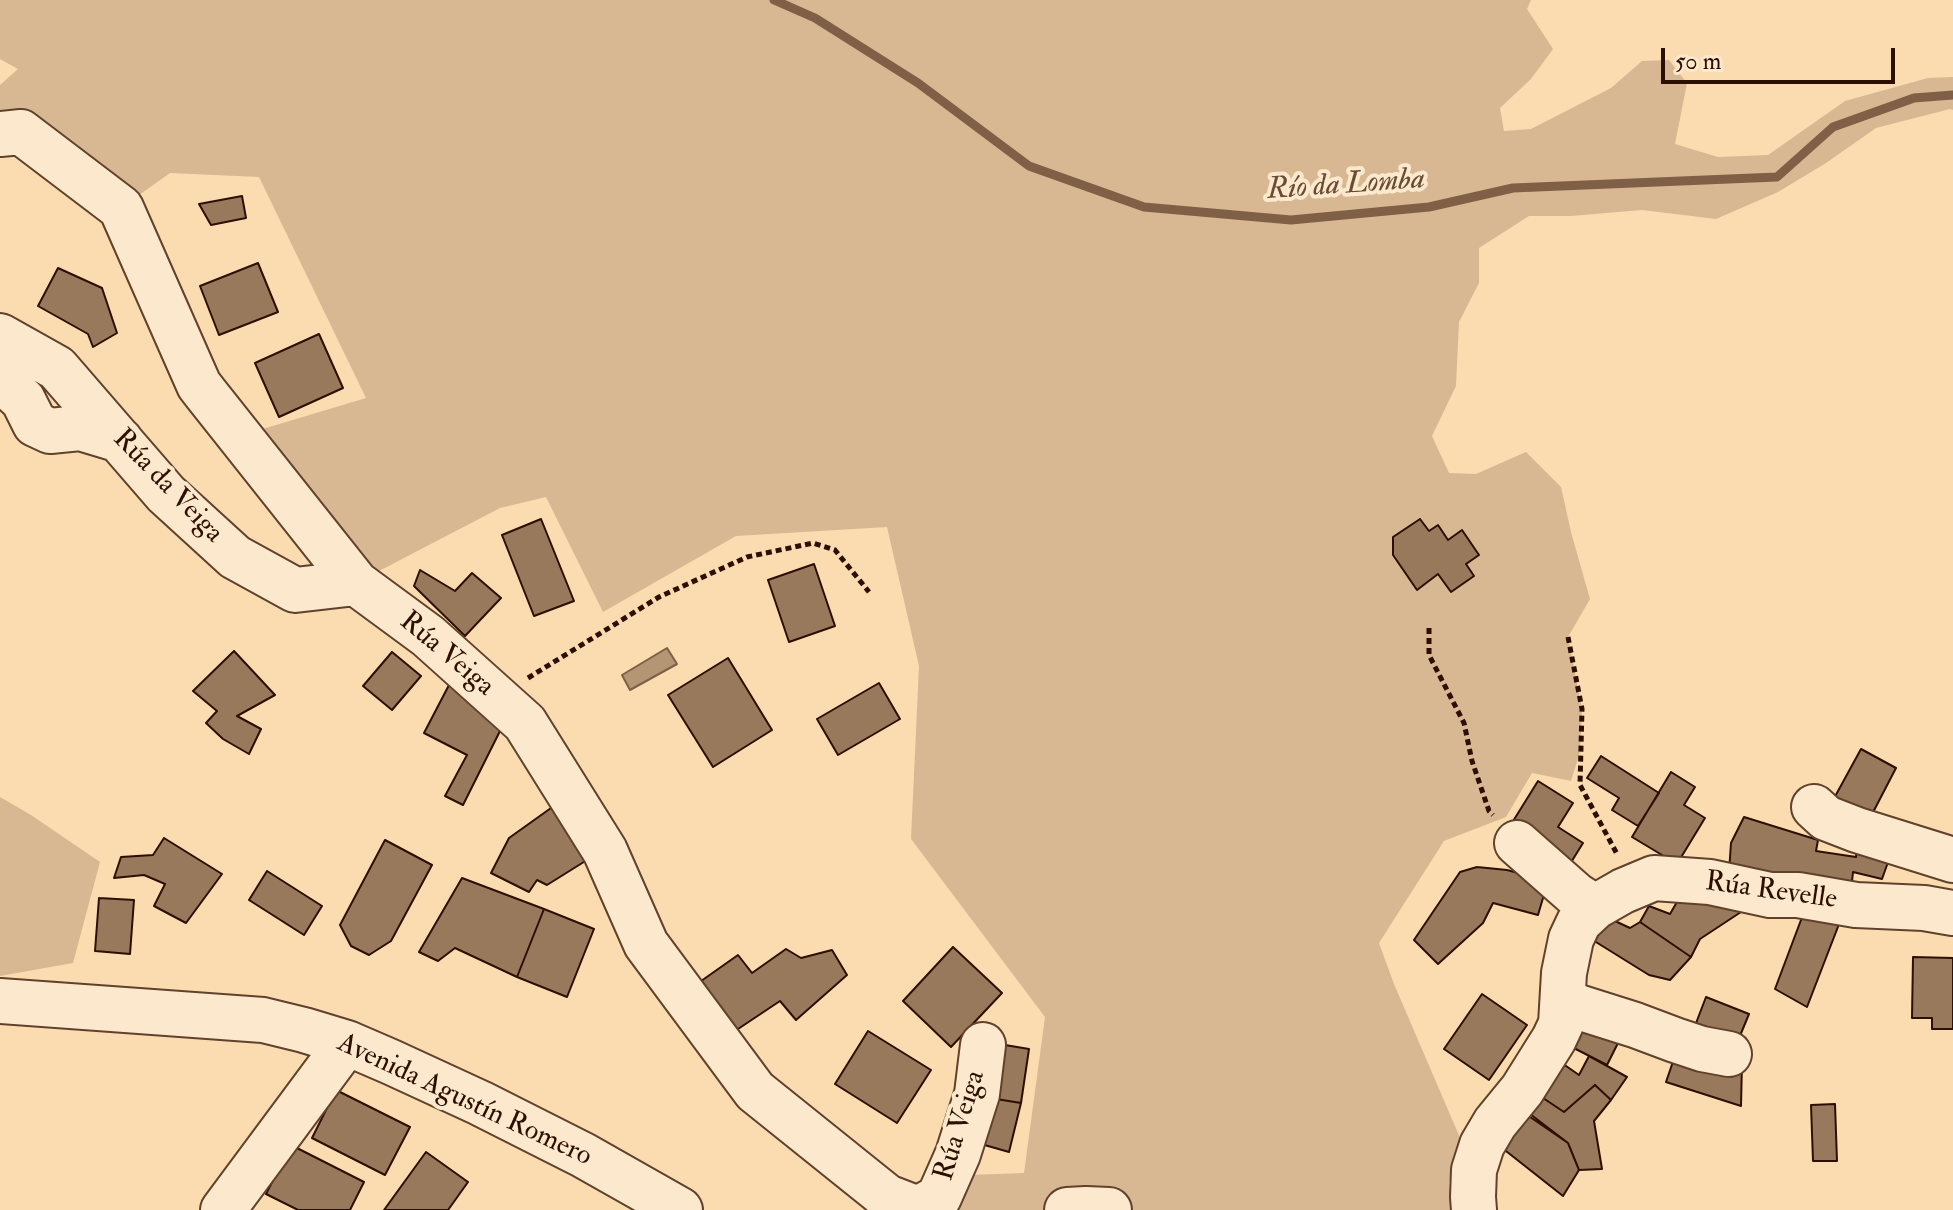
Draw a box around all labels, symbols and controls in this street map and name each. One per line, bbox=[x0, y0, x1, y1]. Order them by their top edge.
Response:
scale bar bbox=[1665, 32, 1899, 82]
text: 50 m bbox=[1675, 46, 1721, 77]
water label: Río da Lomba bbox=[1266, 163, 1426, 209]
street label: Rúa da Veiga bbox=[105, 423, 229, 551]
street label: Rúa Veiga bbox=[392, 606, 500, 704]
street label: Rúa Revelle bbox=[1703, 866, 1839, 918]
street label: Avenida Agustín Romero bbox=[332, 1027, 596, 1175]
street label: Rúa Veiga bbox=[928, 1067, 994, 1185]

